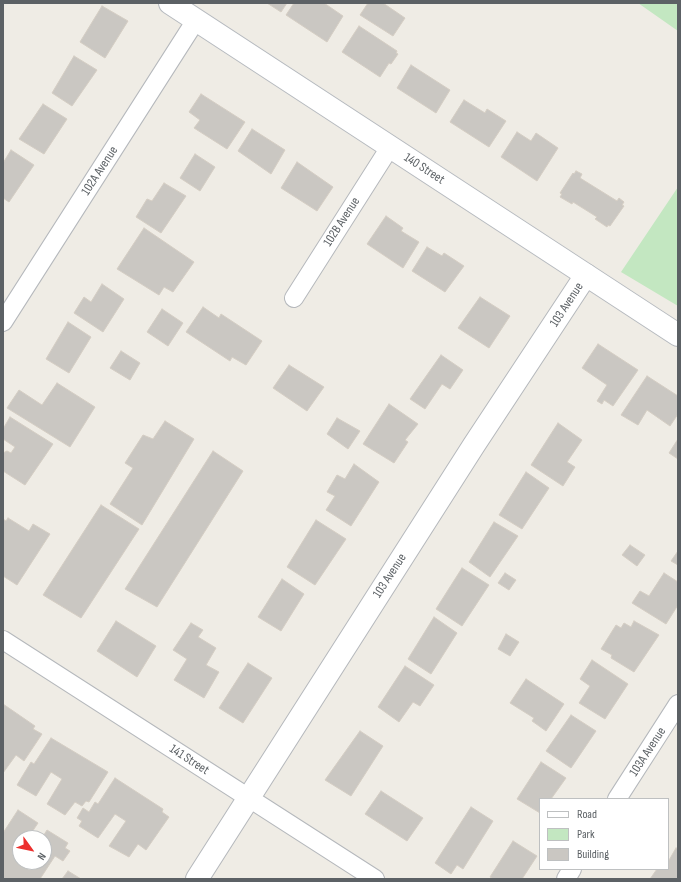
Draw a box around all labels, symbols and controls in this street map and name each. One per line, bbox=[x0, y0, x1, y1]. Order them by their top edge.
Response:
street label: 102A Avenue bbox=[78, 144, 122, 198]
street label: 140 Street bbox=[401, 150, 447, 188]
street label: 102B Avenue bbox=[320, 195, 364, 249]
street label: 103 Avenue bbox=[547, 280, 587, 330]
street label: 103 Avenue bbox=[370, 551, 410, 601]
street label: 103A Avenue bbox=[626, 725, 670, 779]
street label: 141 Street bbox=[166, 741, 212, 779]
legend bbox=[539, 798, 669, 870]
text: Road bbox=[577, 807, 597, 822]
text: Park bbox=[577, 827, 595, 842]
north arrow bbox=[12, 830, 52, 870]
text: Building bbox=[577, 847, 609, 862]
text: N bbox=[35, 850, 49, 862]

